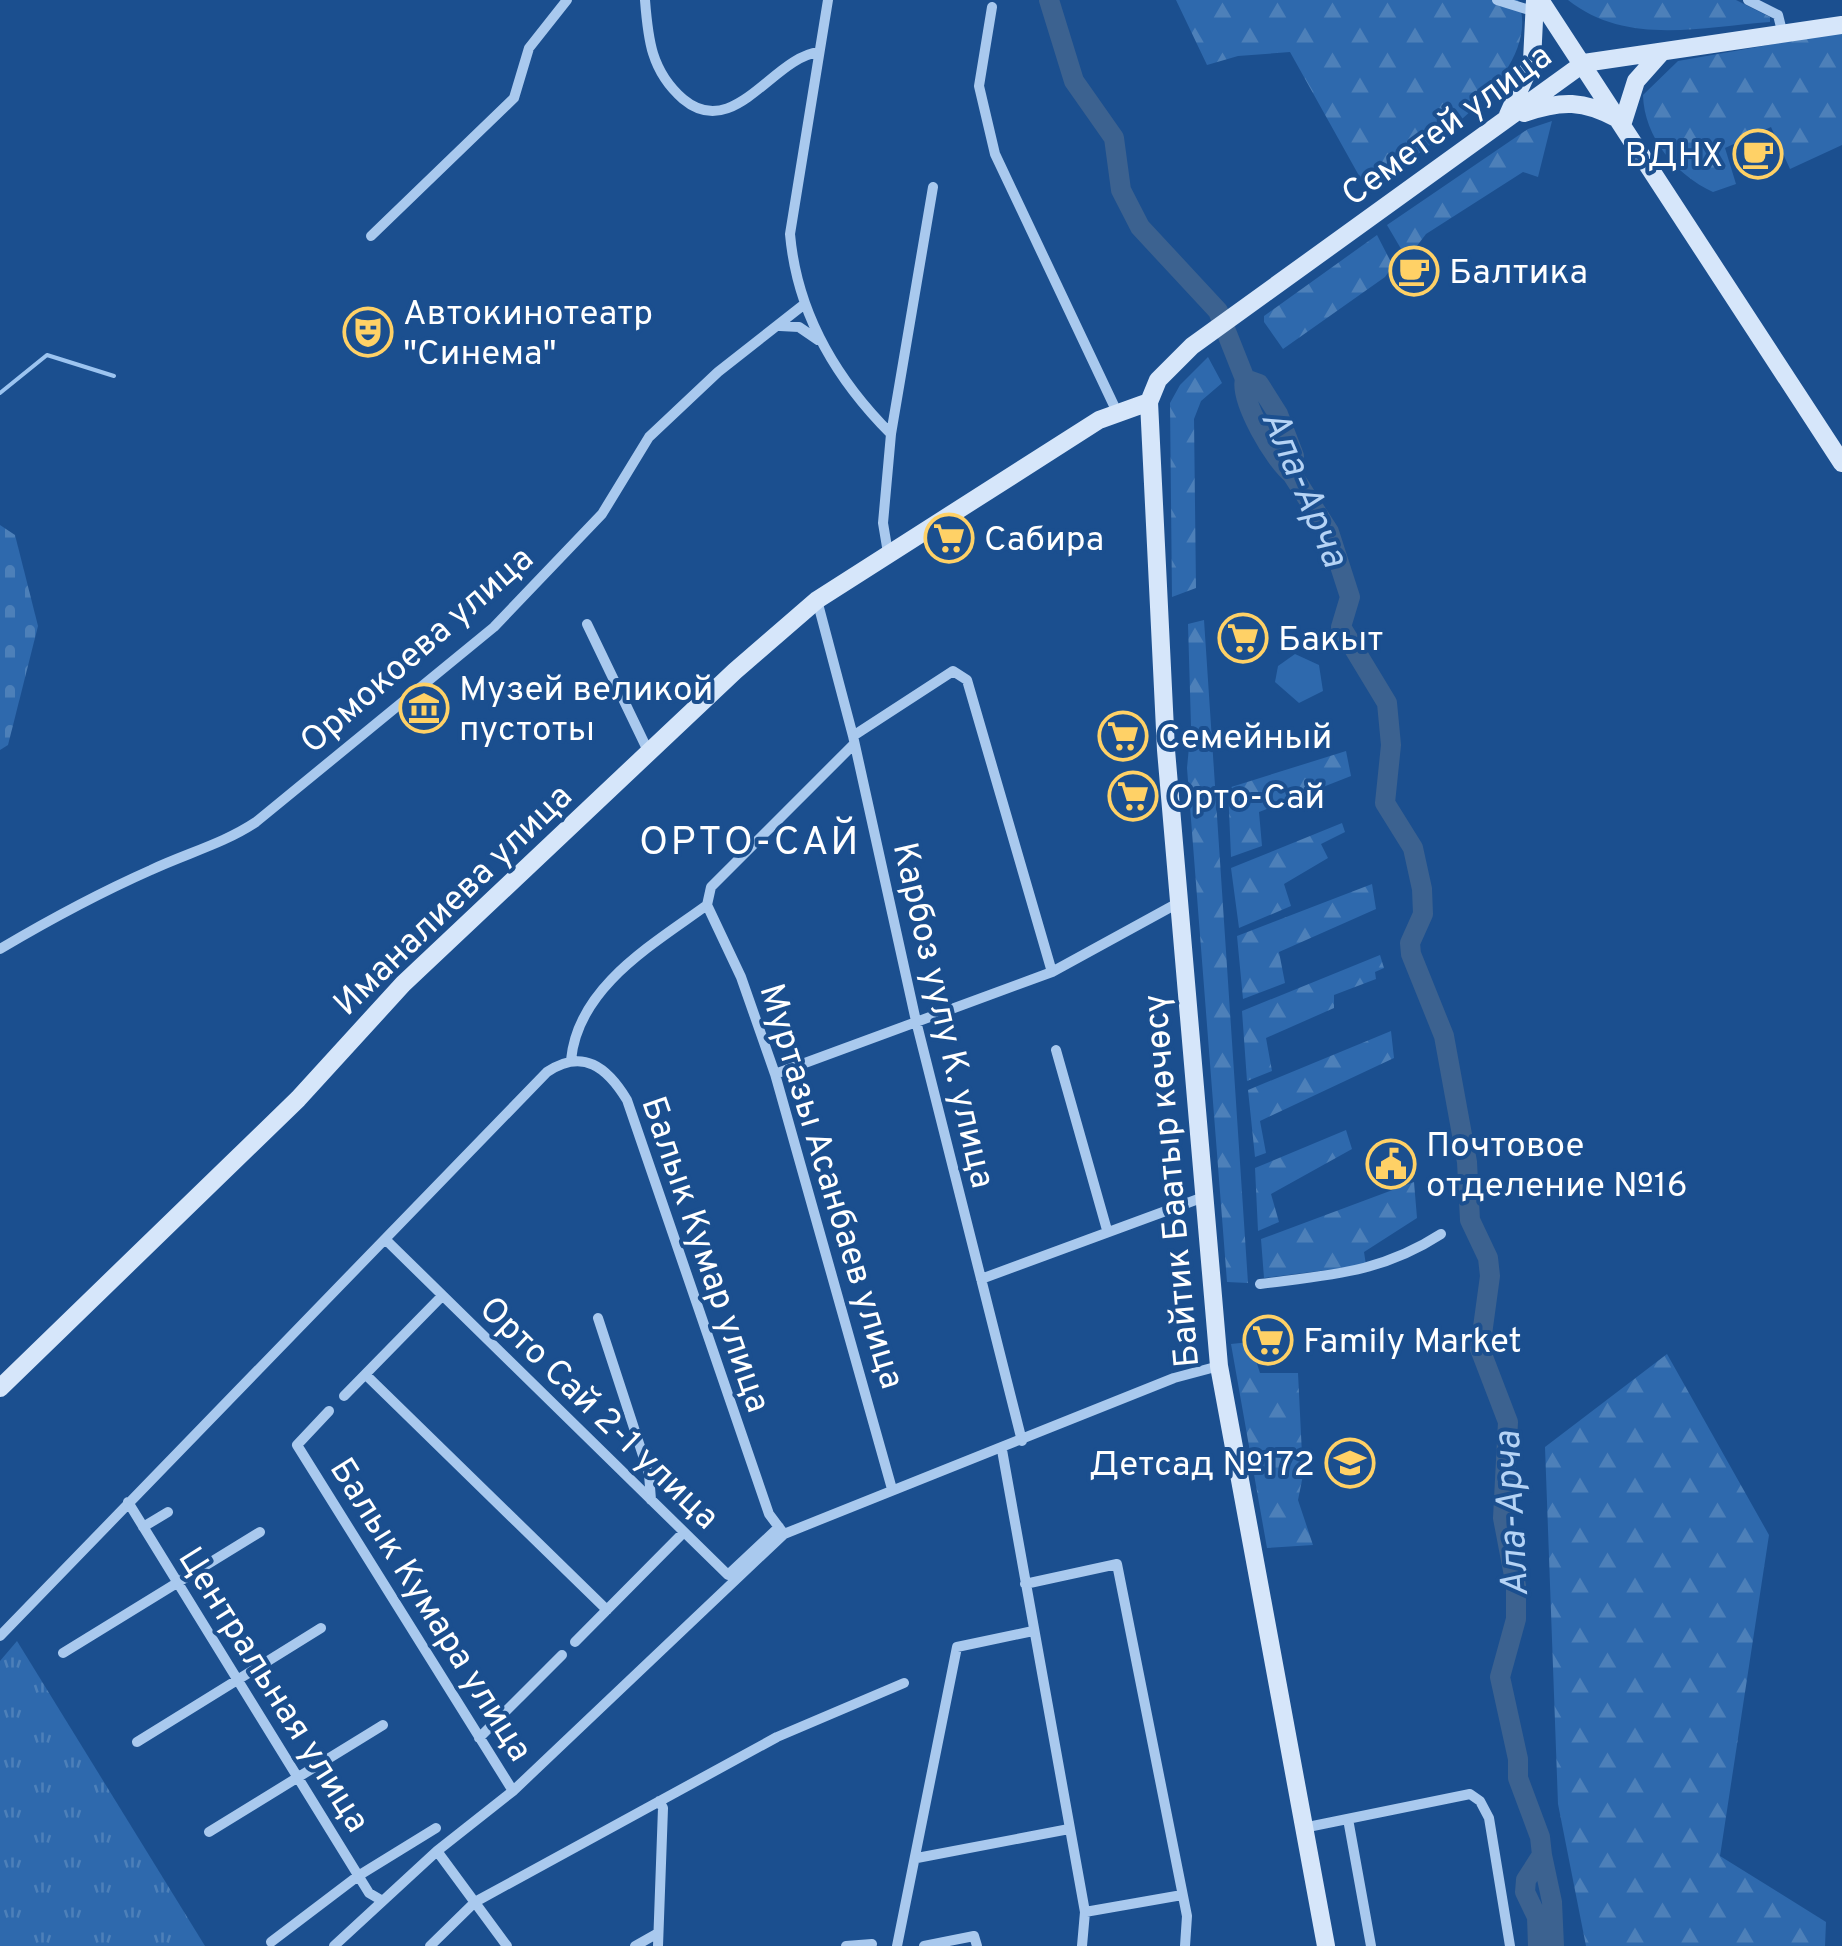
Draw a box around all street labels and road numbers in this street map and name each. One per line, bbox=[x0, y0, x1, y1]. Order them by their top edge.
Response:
street label: Семетей улица bbox=[1334, 35, 1562, 217]
street label: Ормокоева улица bbox=[292, 538, 544, 765]
street label: Иманалиева улица bbox=[325, 776, 583, 1027]
street label: Карбоз уулу К. улица bbox=[881, 838, 1003, 1193]
street label: Муртазы Асанбаев улица bbox=[748, 979, 913, 1395]
street label: Байтик Баатыр көчөсү bbox=[1135, 992, 1211, 1369]
street label: Балык Кумар улица bbox=[629, 1091, 779, 1419]
street label: Орто Сай 2-1 улица bbox=[469, 1288, 727, 1540]
street label: Балык Кумара улица bbox=[318, 1451, 541, 1771]
street label: Центральная улица bbox=[167, 1540, 378, 1841]

